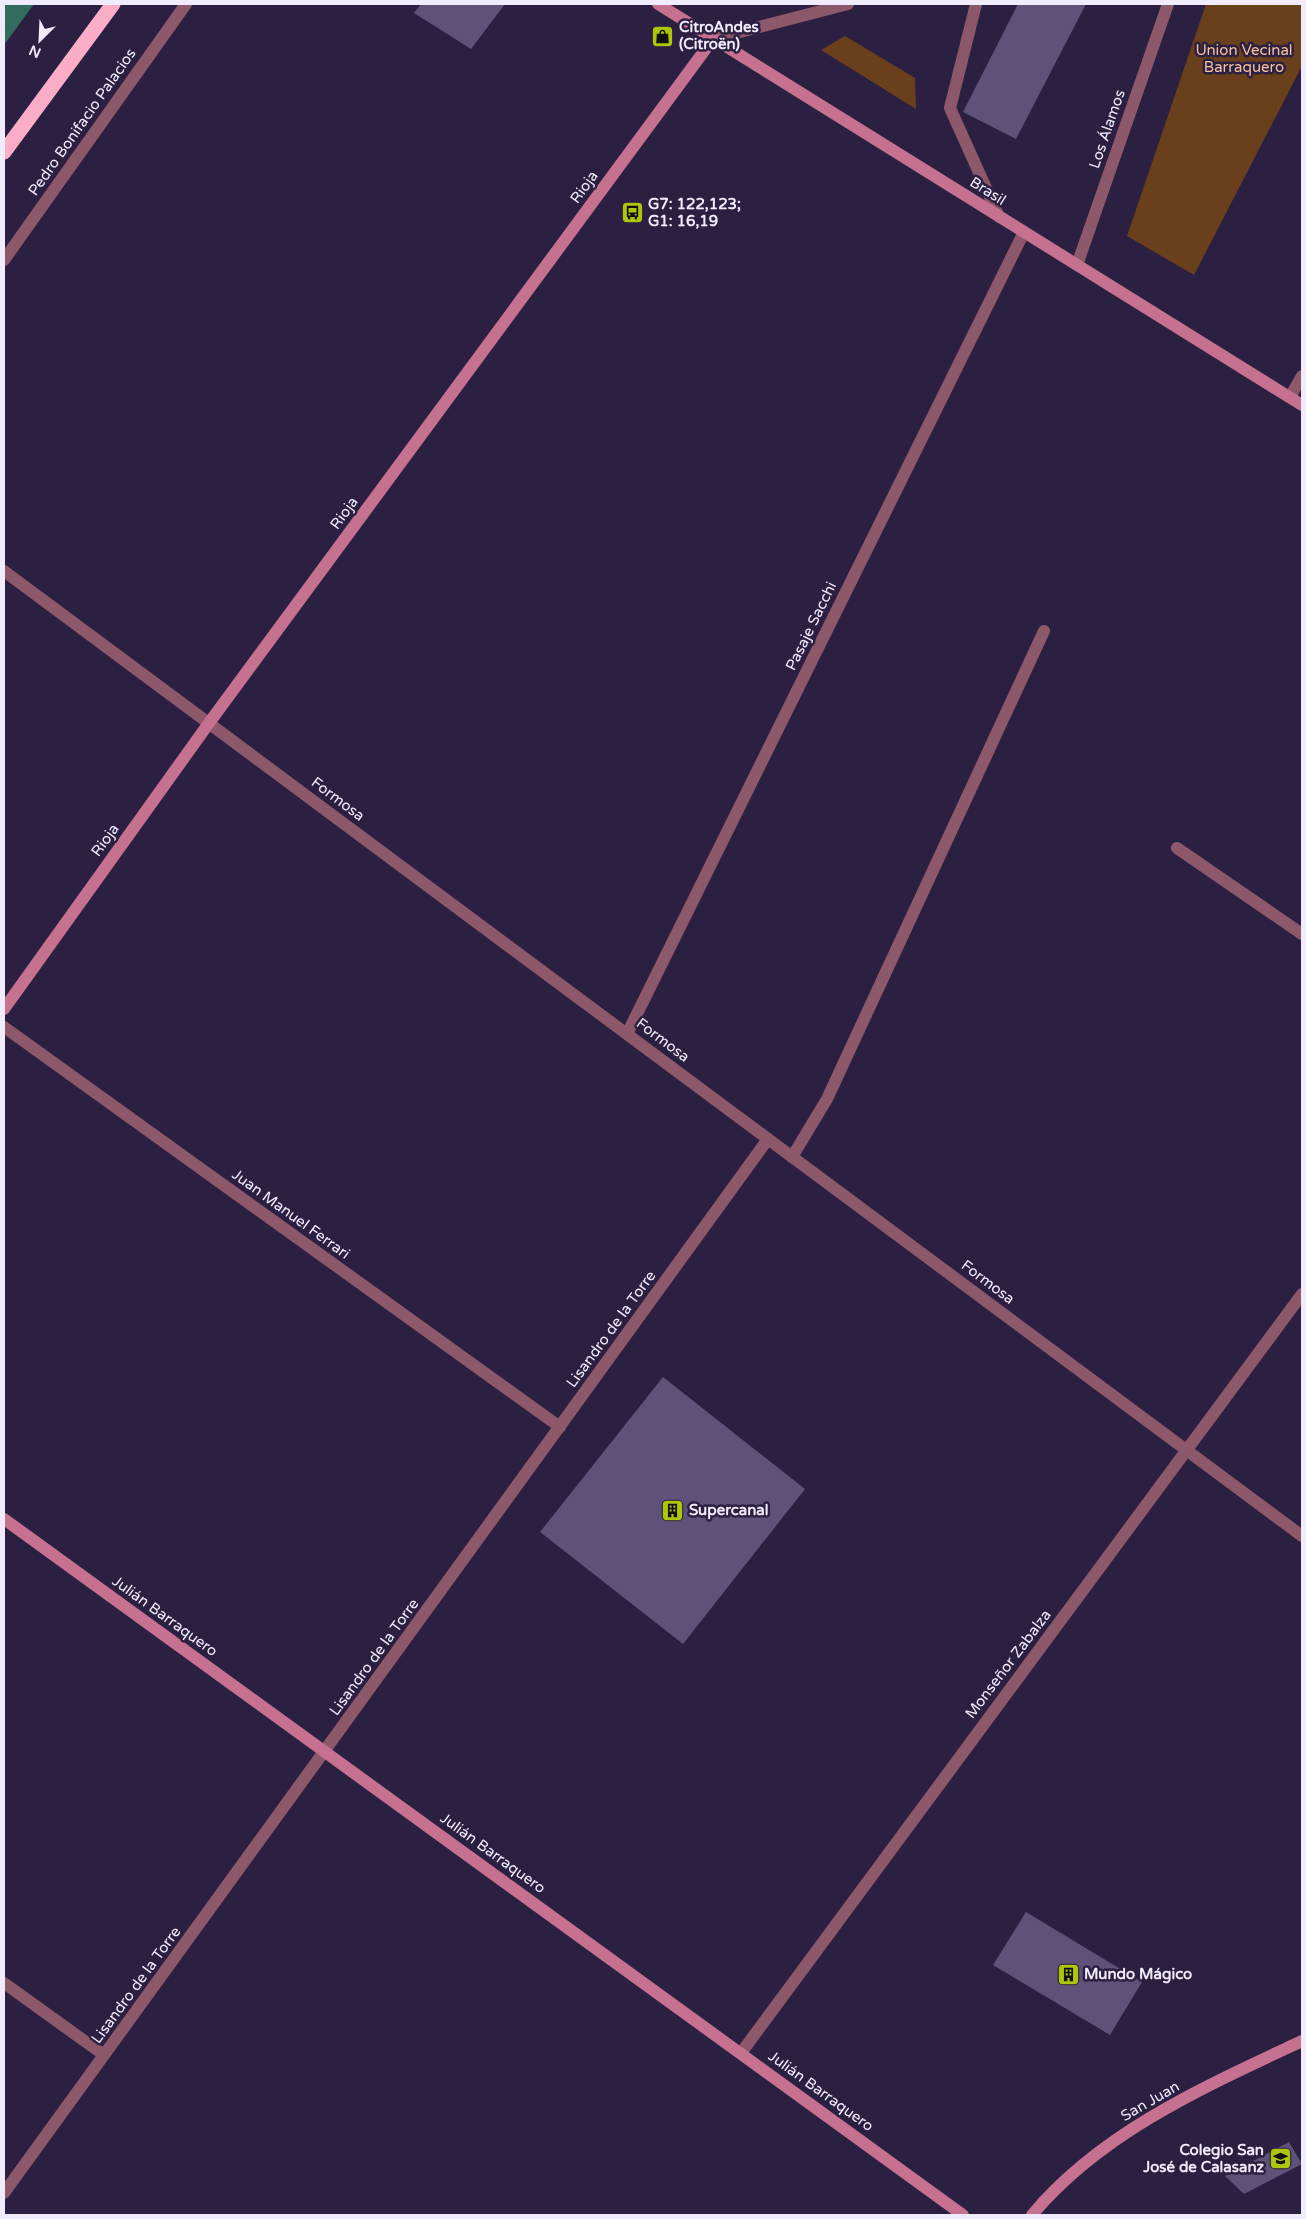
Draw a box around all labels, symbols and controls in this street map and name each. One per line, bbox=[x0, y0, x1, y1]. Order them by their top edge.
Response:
north arrow bbox=[15, 15, 65, 65]
place label: CitroAndes (Citroën) bbox=[679, 18, 759, 53]
shop icon: CitroAndes (Citroën) bbox=[651, 24, 675, 48]
text: N bbox=[26, 41, 44, 61]
park label: Union Vecinal Barraquero bbox=[1195, 41, 1293, 76]
street label: Pedro Bonifacio Palacios bbox=[24, 45, 140, 199]
street label: Los Álamos bbox=[1085, 87, 1129, 171]
street label: Rioja bbox=[566, 167, 602, 207]
street label: Brasil bbox=[967, 173, 1009, 209]
place label: G7: 122,123; G1: 16,19 bbox=[648, 195, 741, 230]
bus stop icon: G7: 122,123; G1: 16,19 bbox=[620, 201, 644, 225]
street label: Rioja bbox=[326, 493, 362, 533]
street label: Pasaje Sacchi bbox=[782, 579, 840, 673]
street label: Formosa bbox=[308, 773, 368, 825]
street label: Rioja bbox=[87, 820, 123, 860]
street label: Formosa bbox=[633, 1014, 693, 1066]
street label: Juan Manuel Ferrari bbox=[229, 1165, 353, 1263]
street label: Formosa bbox=[958, 1256, 1018, 1308]
street label: Lisandro de la Torre bbox=[563, 1267, 659, 1391]
building icon: Supercanal bbox=[661, 1498, 685, 1522]
place label: Supercanal bbox=[689, 1501, 768, 1520]
street label: Julián Barraquero bbox=[109, 1572, 221, 1660]
street label: Lisandro de la Torre bbox=[326, 1595, 422, 1719]
street label: Monseñor Zabalza bbox=[961, 1606, 1055, 1722]
street label: Julián Barraquero bbox=[437, 1809, 549, 1897]
street label: Lisandro de la Torre bbox=[88, 1923, 184, 2047]
building icon: Mundo Mágico bbox=[1056, 1962, 1080, 1986]
place label: Mundo Mágico bbox=[1084, 1965, 1192, 1984]
street label: Julián Barraquero bbox=[765, 2047, 877, 2135]
street label: San Juan bbox=[1118, 2077, 1182, 2125]
place label: Colegio San José de Calasanz bbox=[1142, 2141, 1265, 2176]
school or university icon: Colegio San José de Calasanz bbox=[1268, 2147, 1292, 2171]

